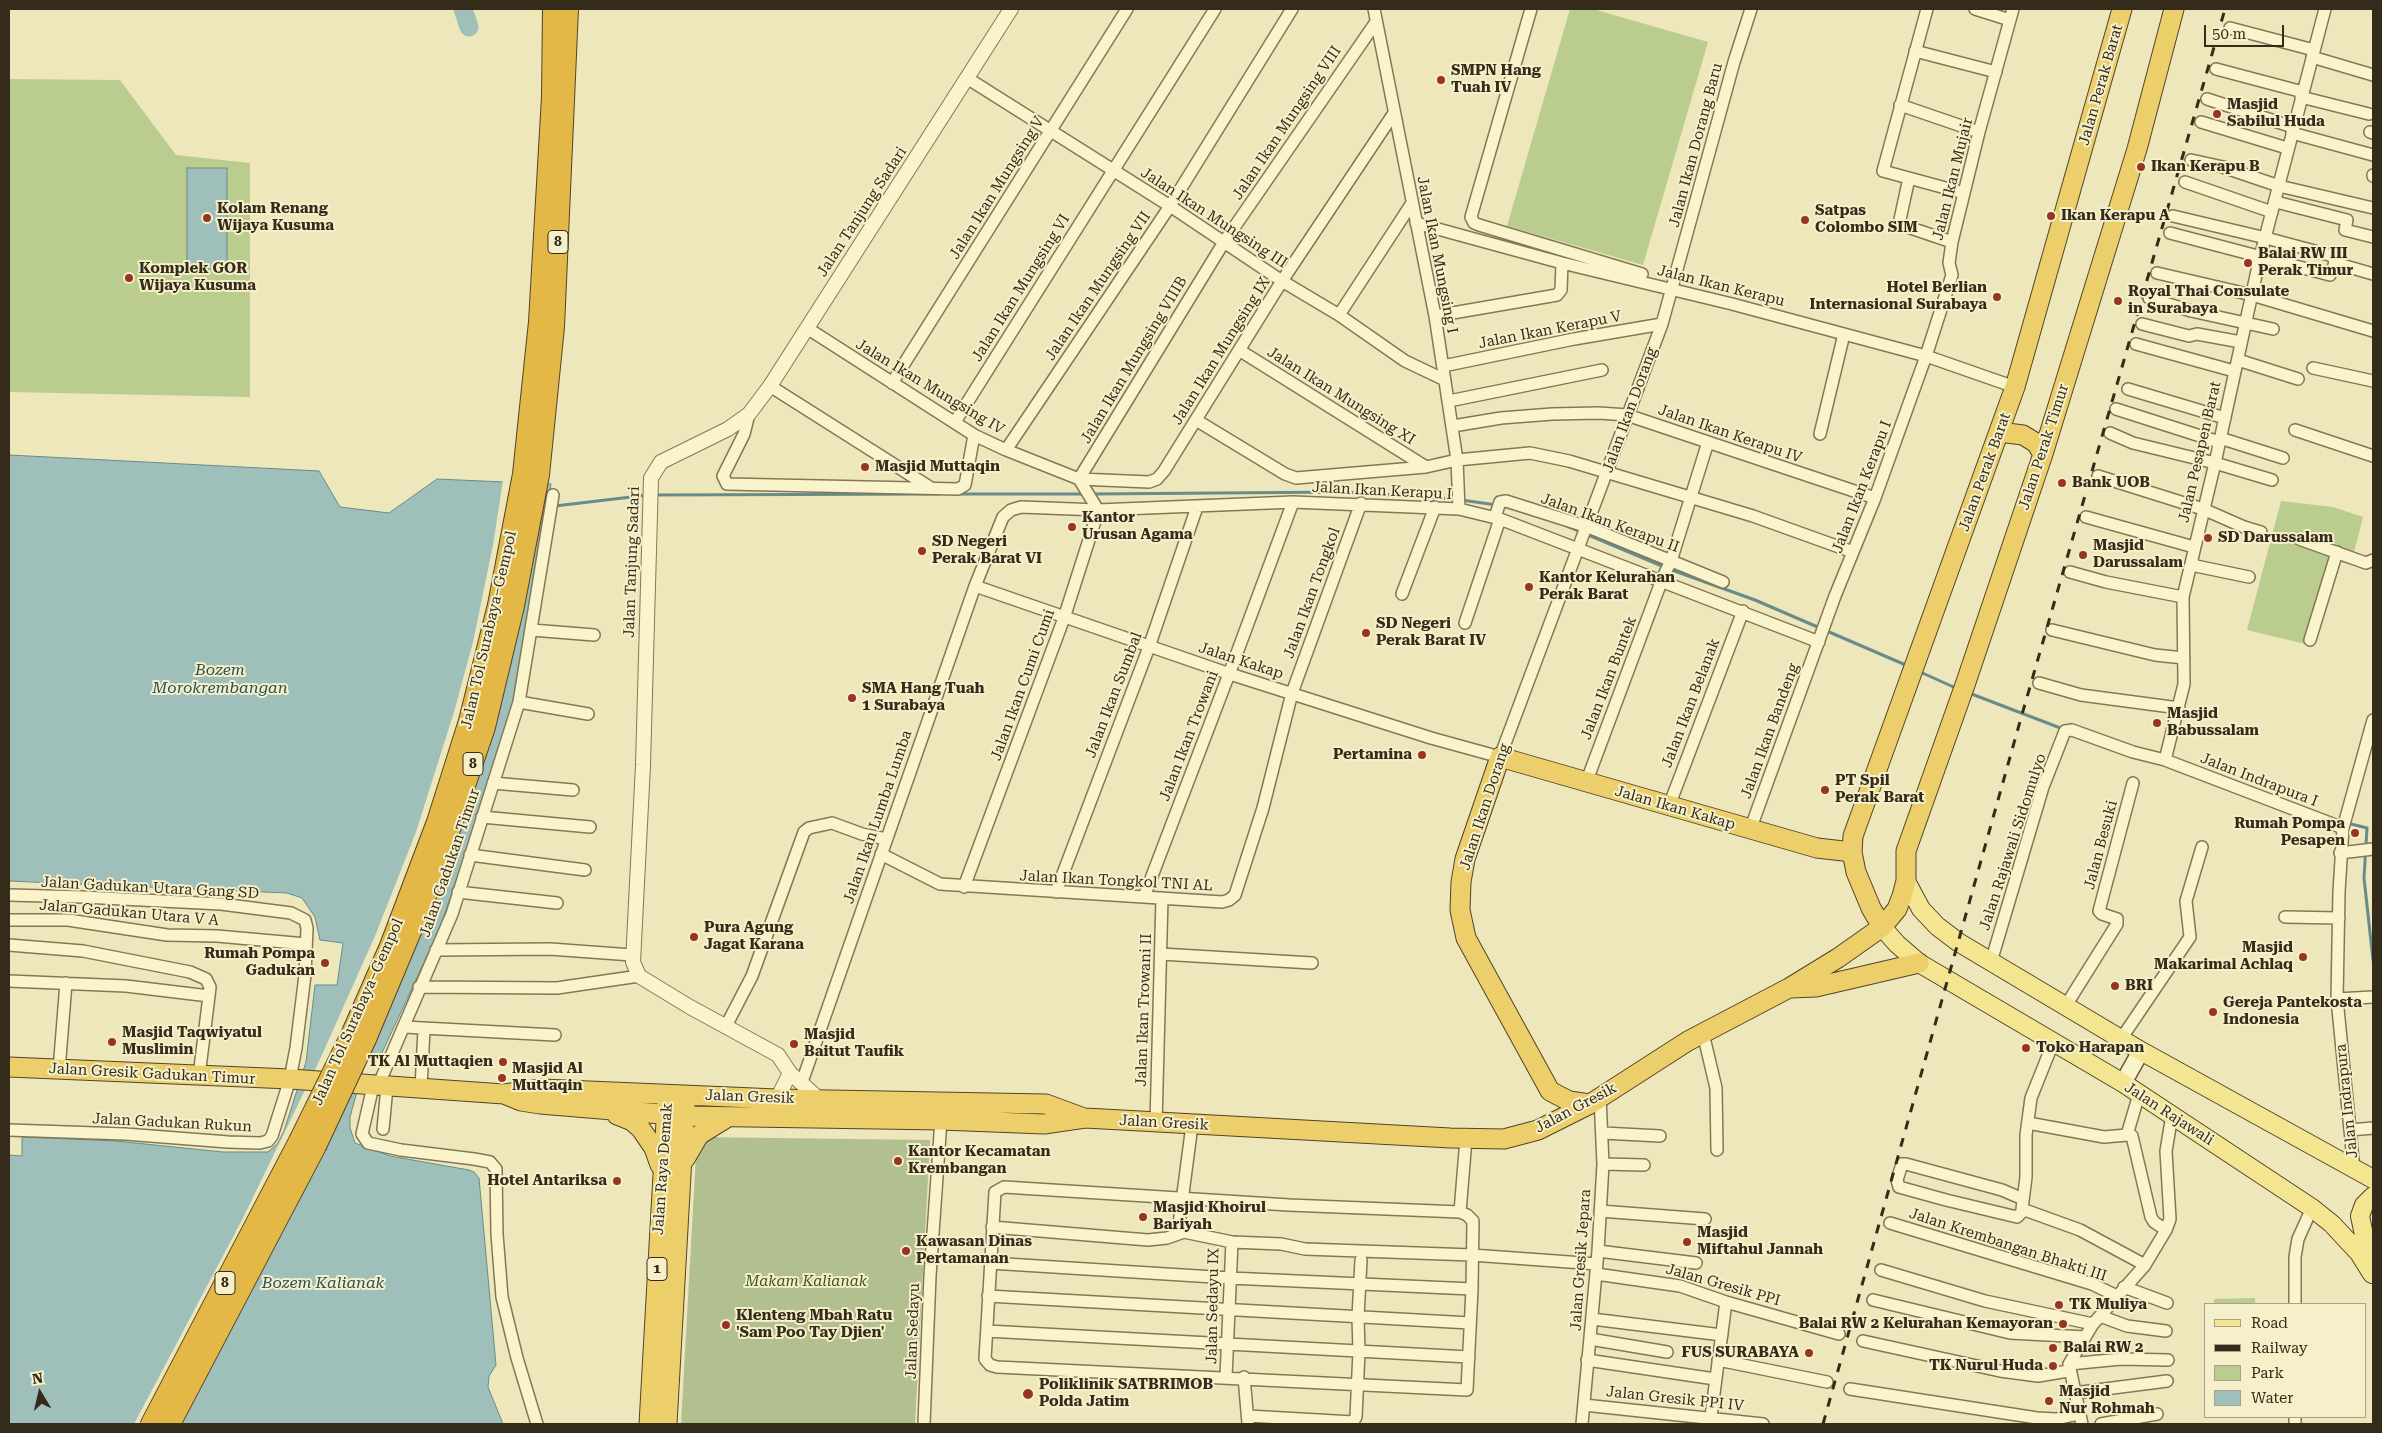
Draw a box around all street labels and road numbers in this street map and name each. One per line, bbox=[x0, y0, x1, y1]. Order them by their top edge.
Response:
street label: Jalan Perak Barat bbox=[2075, 22, 2127, 148]
street label: Jalan Ikan Mungsing VIII bbox=[1229, 43, 1345, 203]
street label: Jalan Ikan Dorang Baru bbox=[1665, 61, 1727, 229]
street label: Jalan Ikan Mungsing V bbox=[946, 113, 1048, 263]
street label: Jalan Ikan Mujair bbox=[1929, 116, 1977, 242]
street label: Jalan Tanjung Sadari bbox=[813, 144, 911, 280]
street label: Jalan Ikan Mungsing III bbox=[1137, 164, 1291, 272]
street label: Jalan Ikan Mungsing I bbox=[1413, 175, 1461, 335]
street label: Jalan Ikan Mungsing VII bbox=[1041, 208, 1155, 364]
street label: Jalan Ikan Mungsing VI bbox=[968, 211, 1074, 365]
road number: 8 bbox=[548, 230, 568, 253]
street label: Jalan Ikan Kerapu bbox=[1655, 261, 1787, 311]
street label: Jalan Ikan Mungsing VIIIB bbox=[1077, 273, 1191, 447]
street label: Jalan Ikan Mungsing IX bbox=[1168, 274, 1274, 428]
street label: Jalan Ikan Kerapu V bbox=[1477, 307, 1623, 353]
street label: Jalan Ikan Mungsing IV bbox=[852, 335, 1008, 439]
street label: Jalan Ikan Mungsing XI bbox=[1264, 343, 1418, 449]
street label: Jalan Ikan Dorang bbox=[1599, 345, 1661, 475]
street label: Jalan Pesapen Barat bbox=[2175, 380, 2225, 524]
street label: Jalan Perak Timur bbox=[2015, 382, 2073, 512]
street label: Jalan Ikan Kerapu IV bbox=[1656, 401, 1804, 467]
street label: Jalan Perak Barat bbox=[1955, 410, 2015, 534]
street label: Jalan Ikan Kerapu I bbox=[1828, 418, 1896, 556]
street label: Jalan Ikan Kerapu I bbox=[1311, 478, 1453, 504]
street label: Jalan Tanjung Sadari bbox=[620, 486, 644, 638]
street label: Jalan Ikan Kerapu II bbox=[1538, 490, 1682, 556]
street label: Jalan Ikan Tongkol bbox=[1280, 525, 1344, 661]
street label: Jalan Tol Surabaya–Gempol bbox=[457, 529, 521, 731]
street label: Jalan Ikan Cumi Cumi bbox=[987, 607, 1059, 763]
street label: Jalan Ikan Buntek bbox=[1577, 614, 1641, 742]
street label: Jalan Ikan Sumbal bbox=[1082, 630, 1146, 760]
street label: Jalan Ikan Belanak bbox=[1658, 636, 1724, 770]
street label: Jalan Kakap bbox=[1196, 639, 1286, 683]
street label: Jalan Ikan Bandeng bbox=[1737, 661, 1803, 801]
street label: Jalan Ikan Trowani bbox=[1156, 668, 1222, 804]
street label: Jalan Ikan Lumba Lumba bbox=[840, 728, 916, 906]
street label: Jalan Ikan Dorang bbox=[1456, 741, 1514, 873]
street label: Jalan Indrapura I bbox=[2198, 749, 2320, 811]
street label: Jalan Rajawali Sidomulyo bbox=[1976, 751, 2050, 933]
road number: 8 bbox=[463, 752, 483, 776]
street label: Jalan Ikan Kakap bbox=[1613, 782, 1737, 834]
street label: Jalan Gadukan Timur bbox=[416, 786, 484, 940]
street label: Jalan Besuki bbox=[2080, 798, 2122, 892]
street label: Jalan Ikan Tongkol TNI AL bbox=[1019, 867, 1213, 895]
street label: Jalan Gadukan Utara Gang SD bbox=[41, 873, 259, 903]
street label: Jalan Gadukan Utara V A bbox=[38, 896, 220, 930]
street label: Jalan Tol Surabaya–Gempol bbox=[309, 916, 407, 1108]
street label: Jalan Ikan Trowani II bbox=[1132, 933, 1156, 1087]
street label: Jalan Indrapura bbox=[2332, 1043, 2362, 1159]
street label: Jalan Gresik Gadukan Timur bbox=[48, 1060, 256, 1088]
street label: Jalan Rajawali bbox=[2121, 1078, 2217, 1150]
street label: Jalan Gresik bbox=[1532, 1079, 1620, 1137]
street label: Jalan Gresik bbox=[705, 1086, 795, 1108]
street label: Jalan Raya Demak bbox=[649, 1102, 677, 1236]
street label: Jalan Gadukan Rukun bbox=[92, 1110, 252, 1136]
street label: Jalan Gresik bbox=[1119, 1112, 1209, 1134]
street label: Jalan Gresik Jepara bbox=[1567, 1188, 1595, 1332]
street label: Jalan Krembangan Bhakti III bbox=[1907, 1204, 2109, 1286]
street label: Jalan Sedayu IX bbox=[1203, 1248, 1223, 1364]
road number: 1 bbox=[647, 1258, 667, 1280]
street label: Jalan Gresik PPI bbox=[1664, 1260, 1782, 1310]
road number: 8 bbox=[215, 1272, 235, 1295]
street label: Jalan Sedayu bbox=[902, 1283, 924, 1379]
street label: Jalan Gresik PPI IV bbox=[1605, 1383, 1745, 1415]

